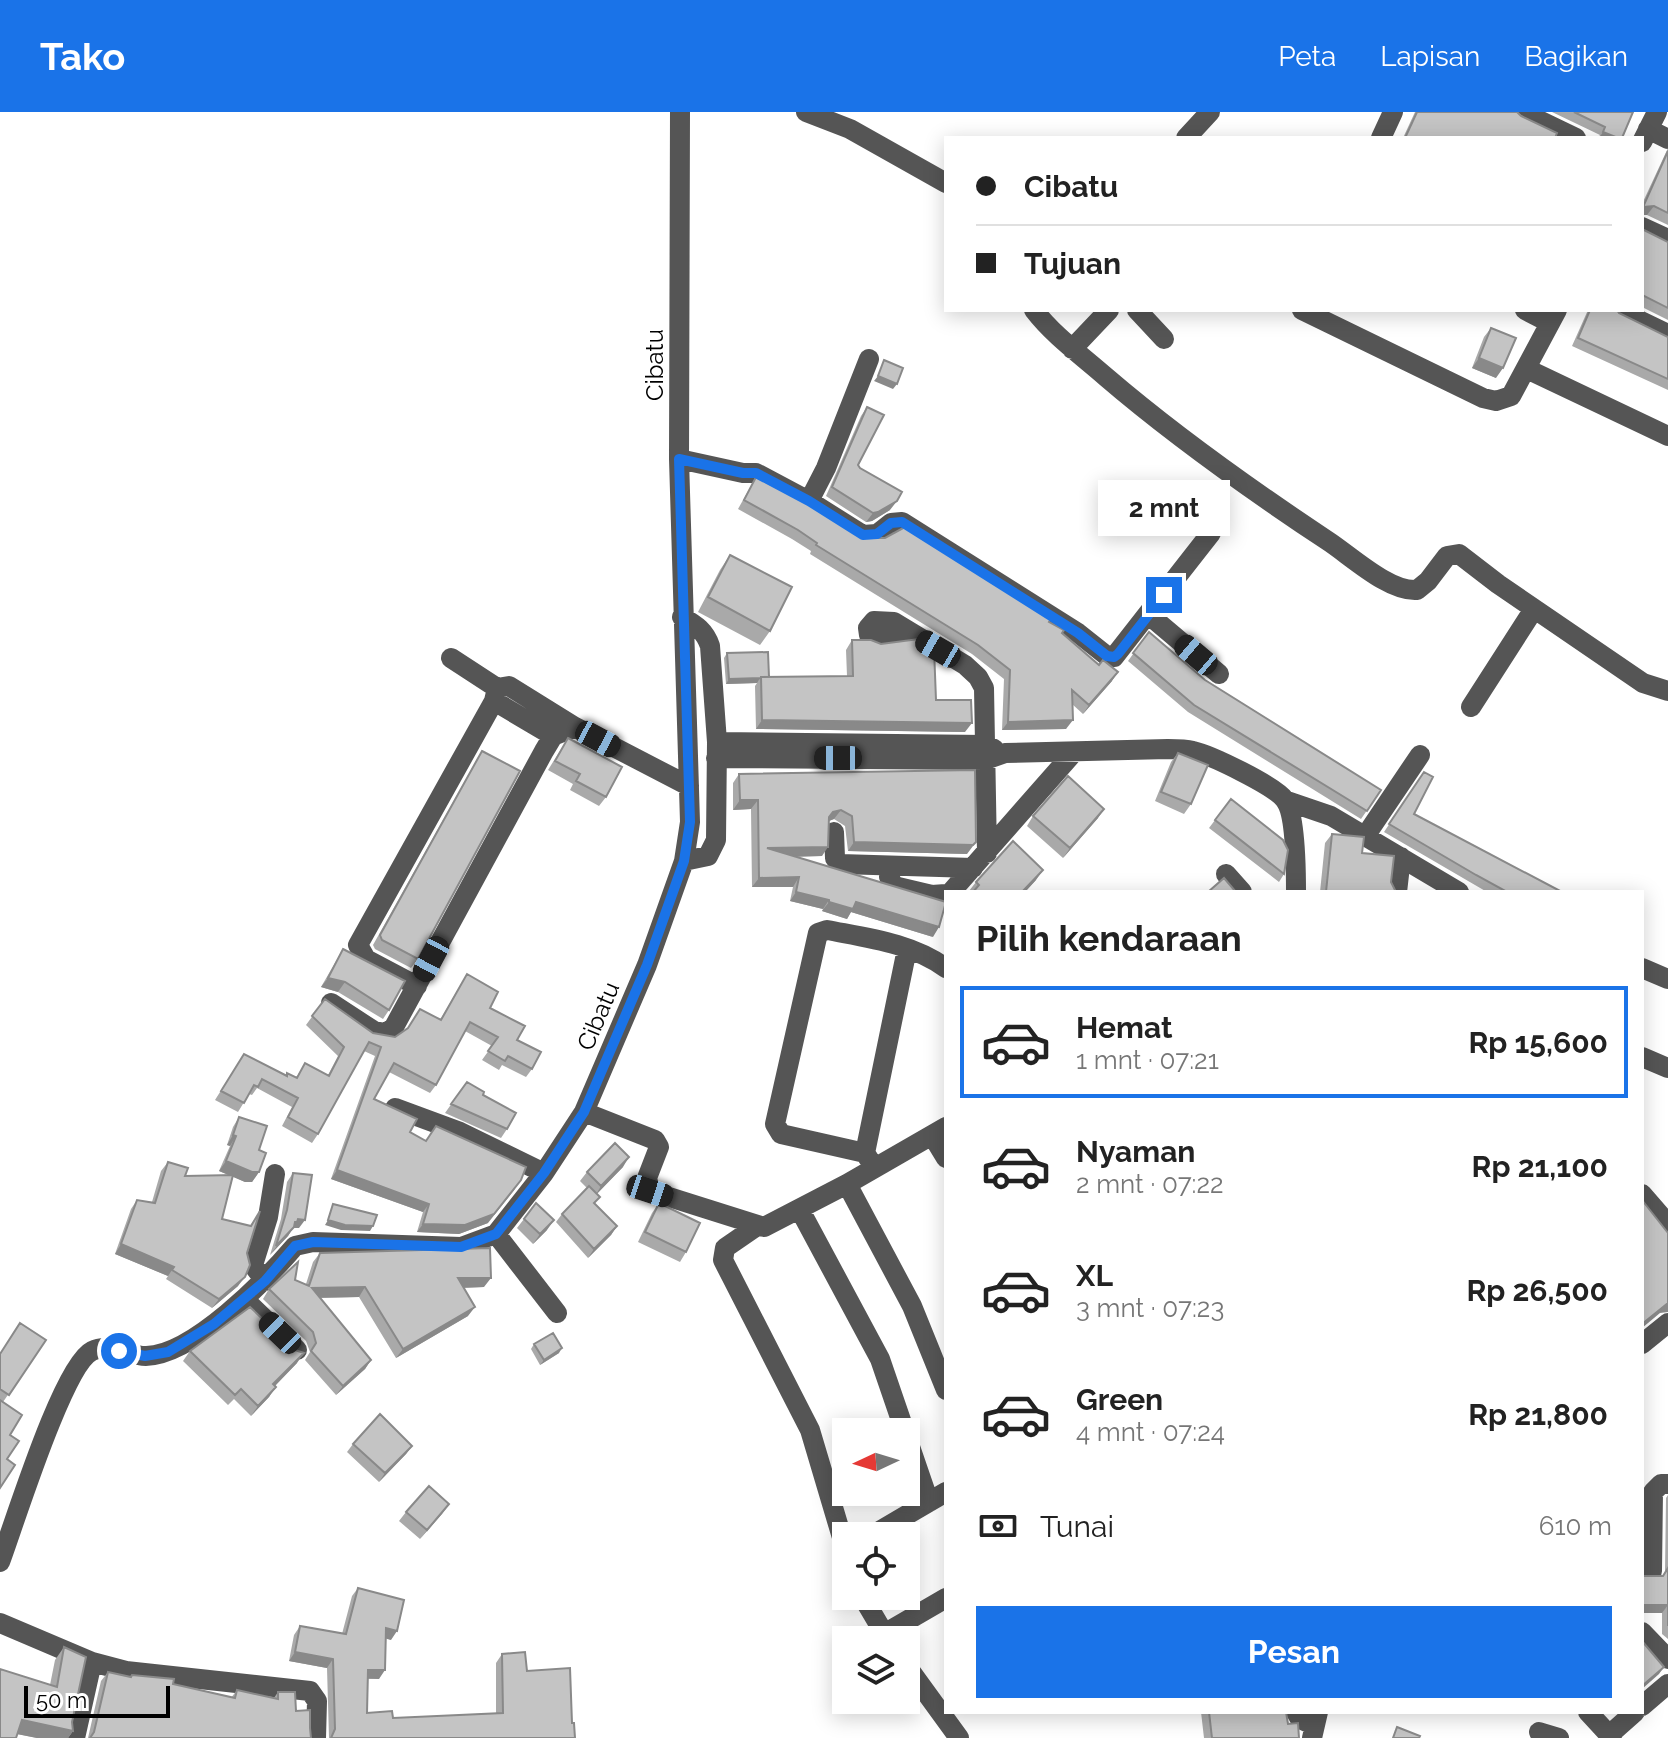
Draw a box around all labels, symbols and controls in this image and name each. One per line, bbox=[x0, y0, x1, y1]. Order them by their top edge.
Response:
text: Tako bbox=[40, 34, 125, 79]
text: Peta bbox=[1278, 40, 1336, 73]
text: Lapisan bbox=[1380, 40, 1480, 73]
text: Bagikan bbox=[1524, 40, 1628, 73]
text: Cibatu bbox=[1024, 169, 1118, 204]
text: Tujuan bbox=[1024, 246, 1121, 281]
street label: Cibatu bbox=[640, 329, 669, 401]
callout: 2 mnt bbox=[1098, 479, 1230, 535]
text: 2 mnt bbox=[1129, 493, 1199, 523]
route end bbox=[1146, 577, 1182, 613]
car bbox=[911, 627, 965, 671]
car bbox=[1170, 630, 1222, 680]
car bbox=[571, 717, 625, 761]
car bbox=[814, 746, 862, 770]
text: Pilih kendaraan bbox=[976, 917, 1242, 959]
car bbox=[409, 932, 453, 986]
street label: Cibatu bbox=[571, 977, 625, 1055]
icon: car bbox=[980, 1006, 1052, 1078]
text: Hemat bbox=[1076, 1010, 1173, 1045]
text: Rp 15,600 bbox=[1469, 1025, 1608, 1060]
text: 1 mnt · 07:21 bbox=[1076, 1045, 1219, 1075]
icon: car bbox=[980, 1130, 1052, 1202]
text: Nyaman bbox=[1076, 1134, 1196, 1169]
text: Rp 21,100 bbox=[1472, 1149, 1608, 1184]
text: 2 mnt · 07:22 bbox=[1076, 1169, 1224, 1199]
car bbox=[623, 1172, 677, 1210]
icon: car bbox=[980, 1254, 1052, 1326]
text: XL bbox=[1076, 1258, 1113, 1293]
text: Rp 26,500 bbox=[1466, 1273, 1608, 1308]
text: 3 mnt · 07:23 bbox=[1076, 1293, 1224, 1323]
car bbox=[254, 1308, 306, 1358]
route start bbox=[101, 1333, 137, 1369]
icon: car bbox=[980, 1378, 1052, 1450]
text: Green bbox=[1076, 1382, 1163, 1417]
text: Rp 21,800 bbox=[1468, 1397, 1608, 1432]
text: 4 mnt · 07:24 bbox=[1076, 1417, 1225, 1447]
north arrow bbox=[832, 1418, 920, 1506]
map controls bbox=[832, 1418, 920, 1714]
icon: cash bbox=[976, 1504, 1020, 1548]
text: Tunai bbox=[1040, 1509, 1114, 1544]
text: 610 m bbox=[1539, 1511, 1612, 1541]
button: locate bbox=[832, 1522, 920, 1610]
button: Pesan bbox=[976, 1606, 1612, 1698]
button: layers bbox=[832, 1626, 920, 1714]
scale bar bbox=[24, 1682, 170, 1718]
text: 50 m bbox=[36, 1687, 87, 1713]

